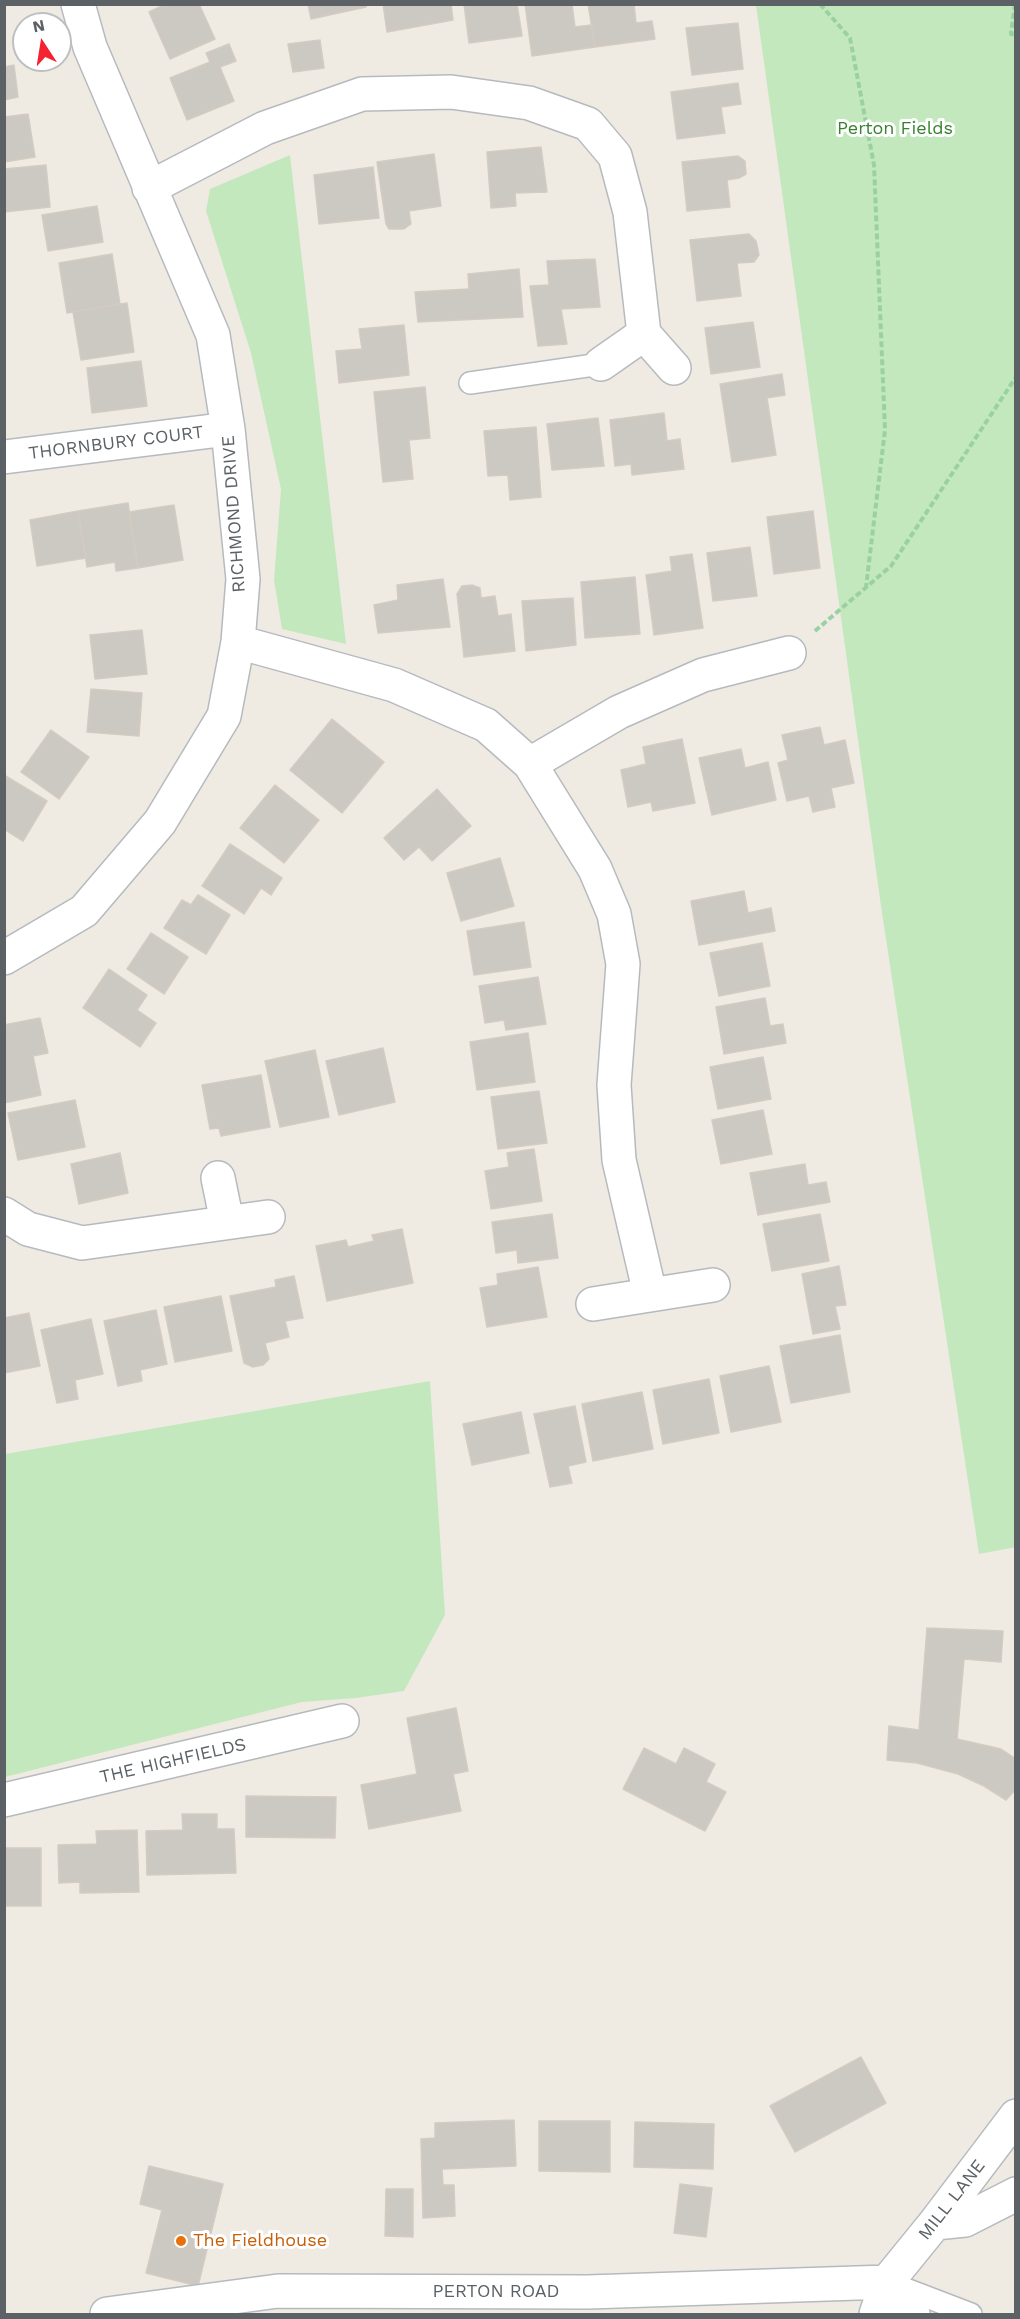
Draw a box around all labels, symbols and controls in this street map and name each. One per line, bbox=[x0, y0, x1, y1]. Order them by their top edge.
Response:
north arrow bbox=[12, 12, 72, 72]
text: N bbox=[31, 15, 46, 36]
park label: Perton Fields bbox=[837, 118, 953, 140]
street label: THORNBURY COURT bbox=[27, 422, 205, 464]
street label: RICHMOND DRIVE bbox=[218, 435, 250, 593]
street label: THE HIGHFIELDS bbox=[98, 1734, 248, 1788]
street label: MILL LANE bbox=[914, 2156, 990, 2244]
place label: The Fieldhouse bbox=[193, 2230, 327, 2252]
marker: The Fieldhouse bbox=[174, 2234, 188, 2248]
street label: PERTON ROAD bbox=[432, 2281, 560, 2303]

